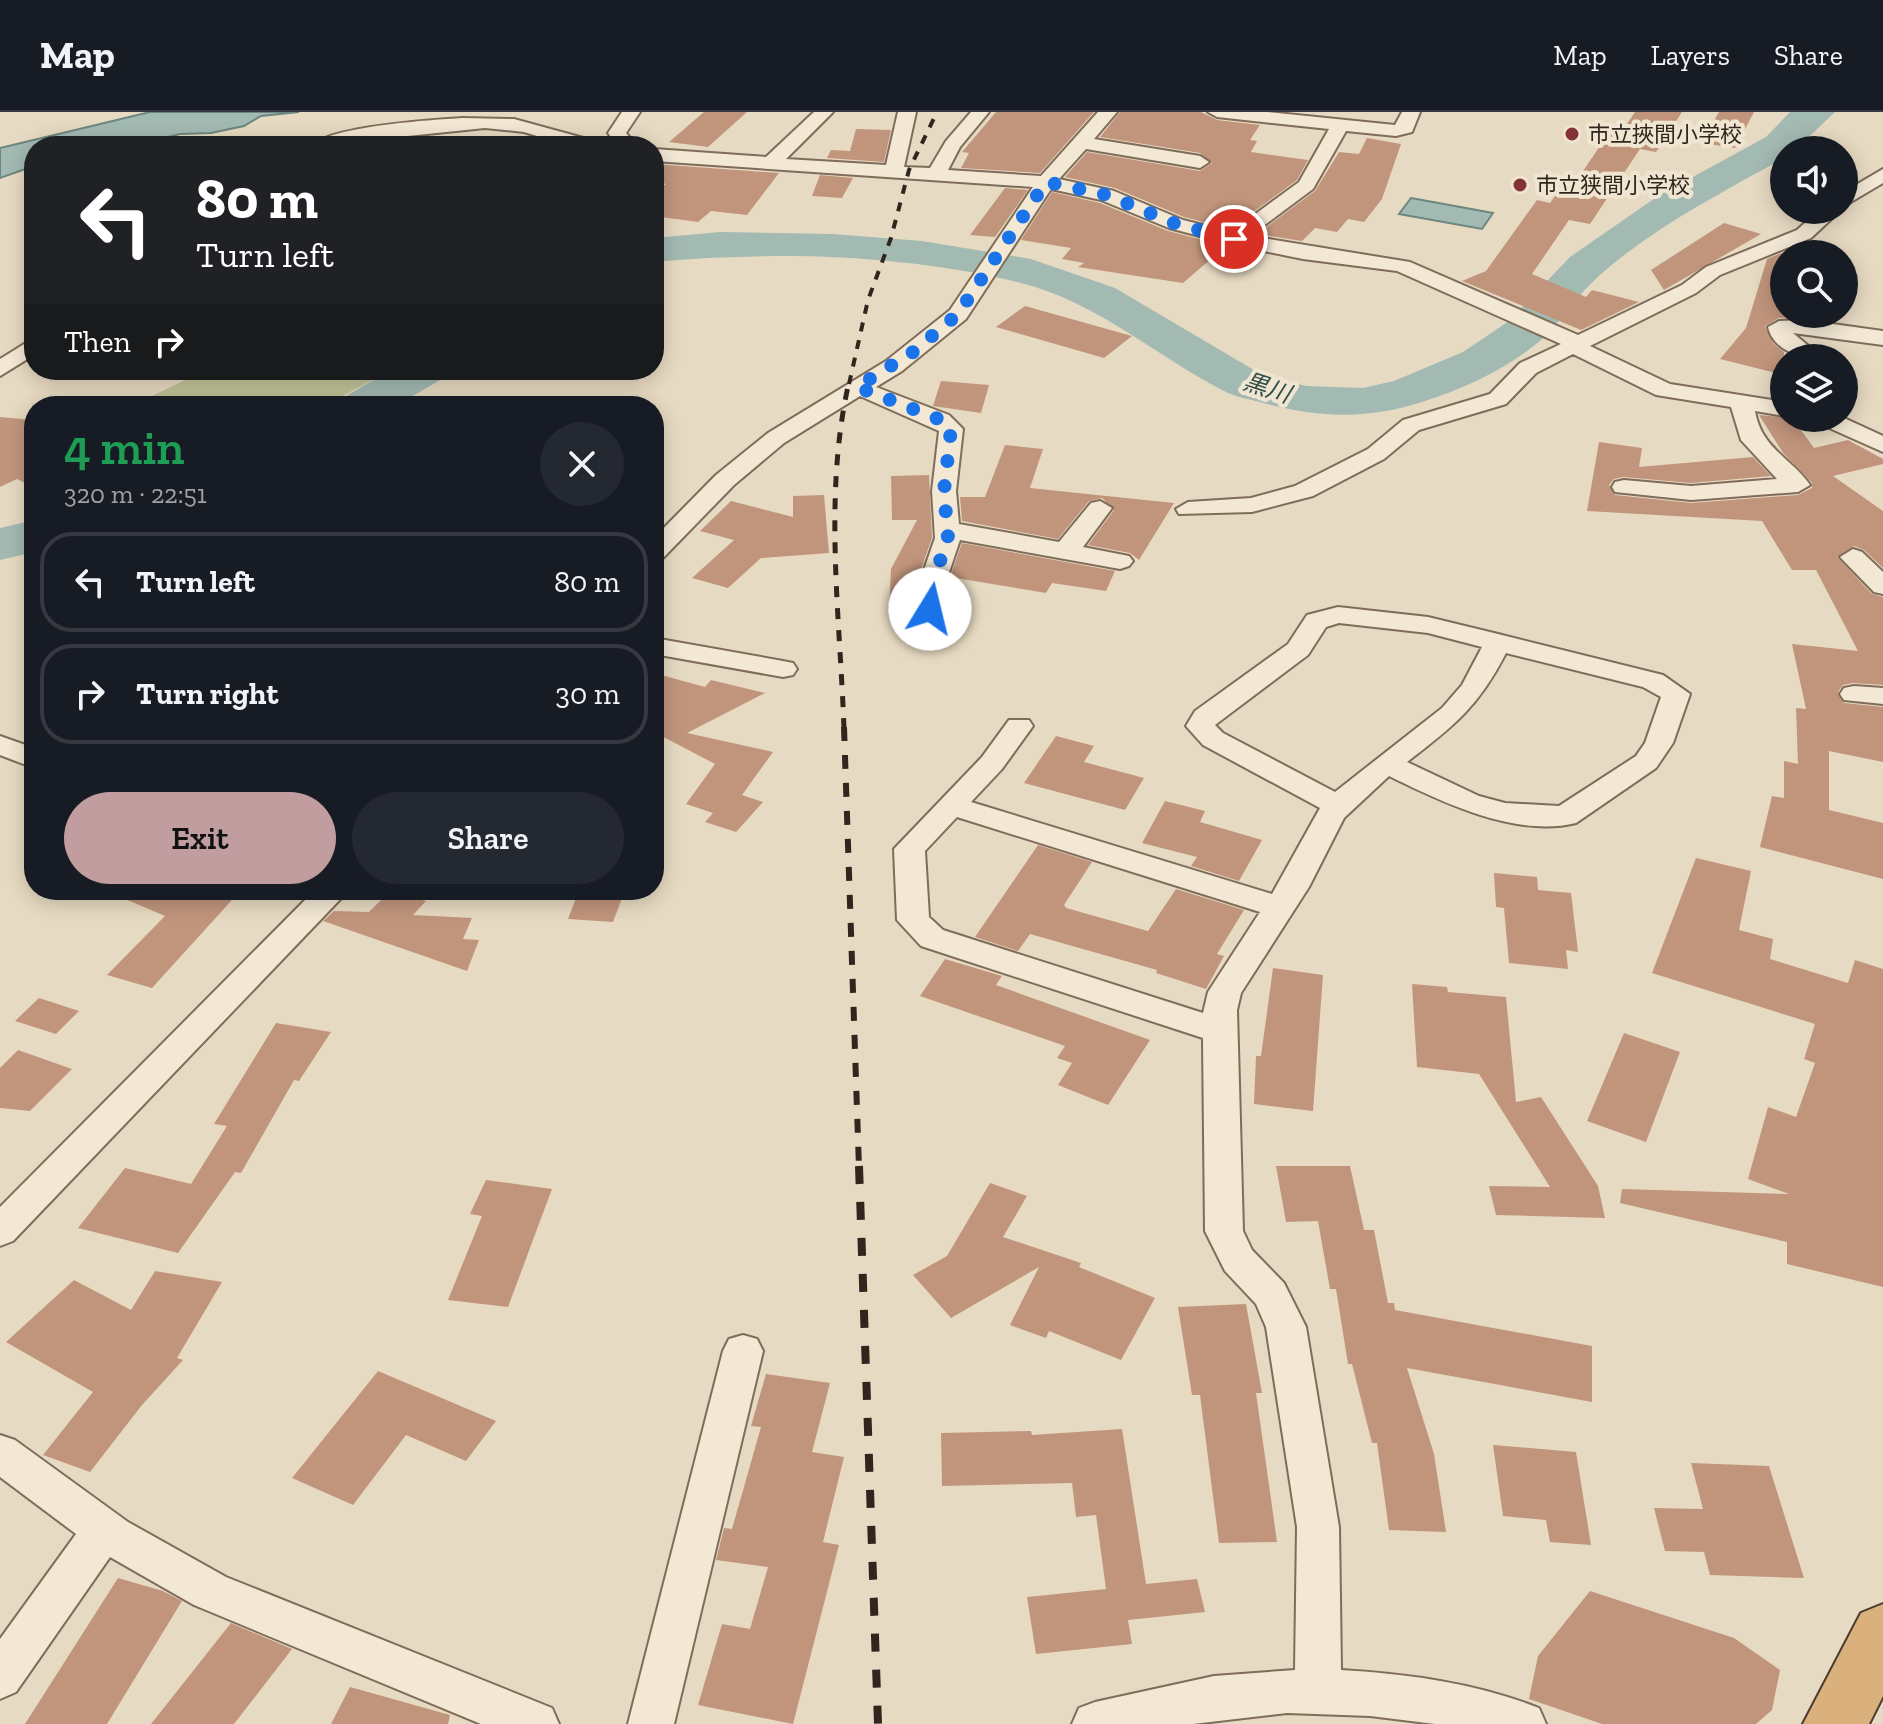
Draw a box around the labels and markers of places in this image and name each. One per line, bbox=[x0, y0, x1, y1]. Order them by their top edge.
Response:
place label: 市立挾間小学校 bbox=[1588, 121, 1742, 148]
marker: 市立挾間小学校 bbox=[1563, 125, 1581, 143]
place label: 市立狭間小学校 bbox=[1536, 172, 1690, 199]
marker: 市立狭間小学校 bbox=[1511, 176, 1529, 194]
pin bbox=[1200, 205, 1268, 273]

